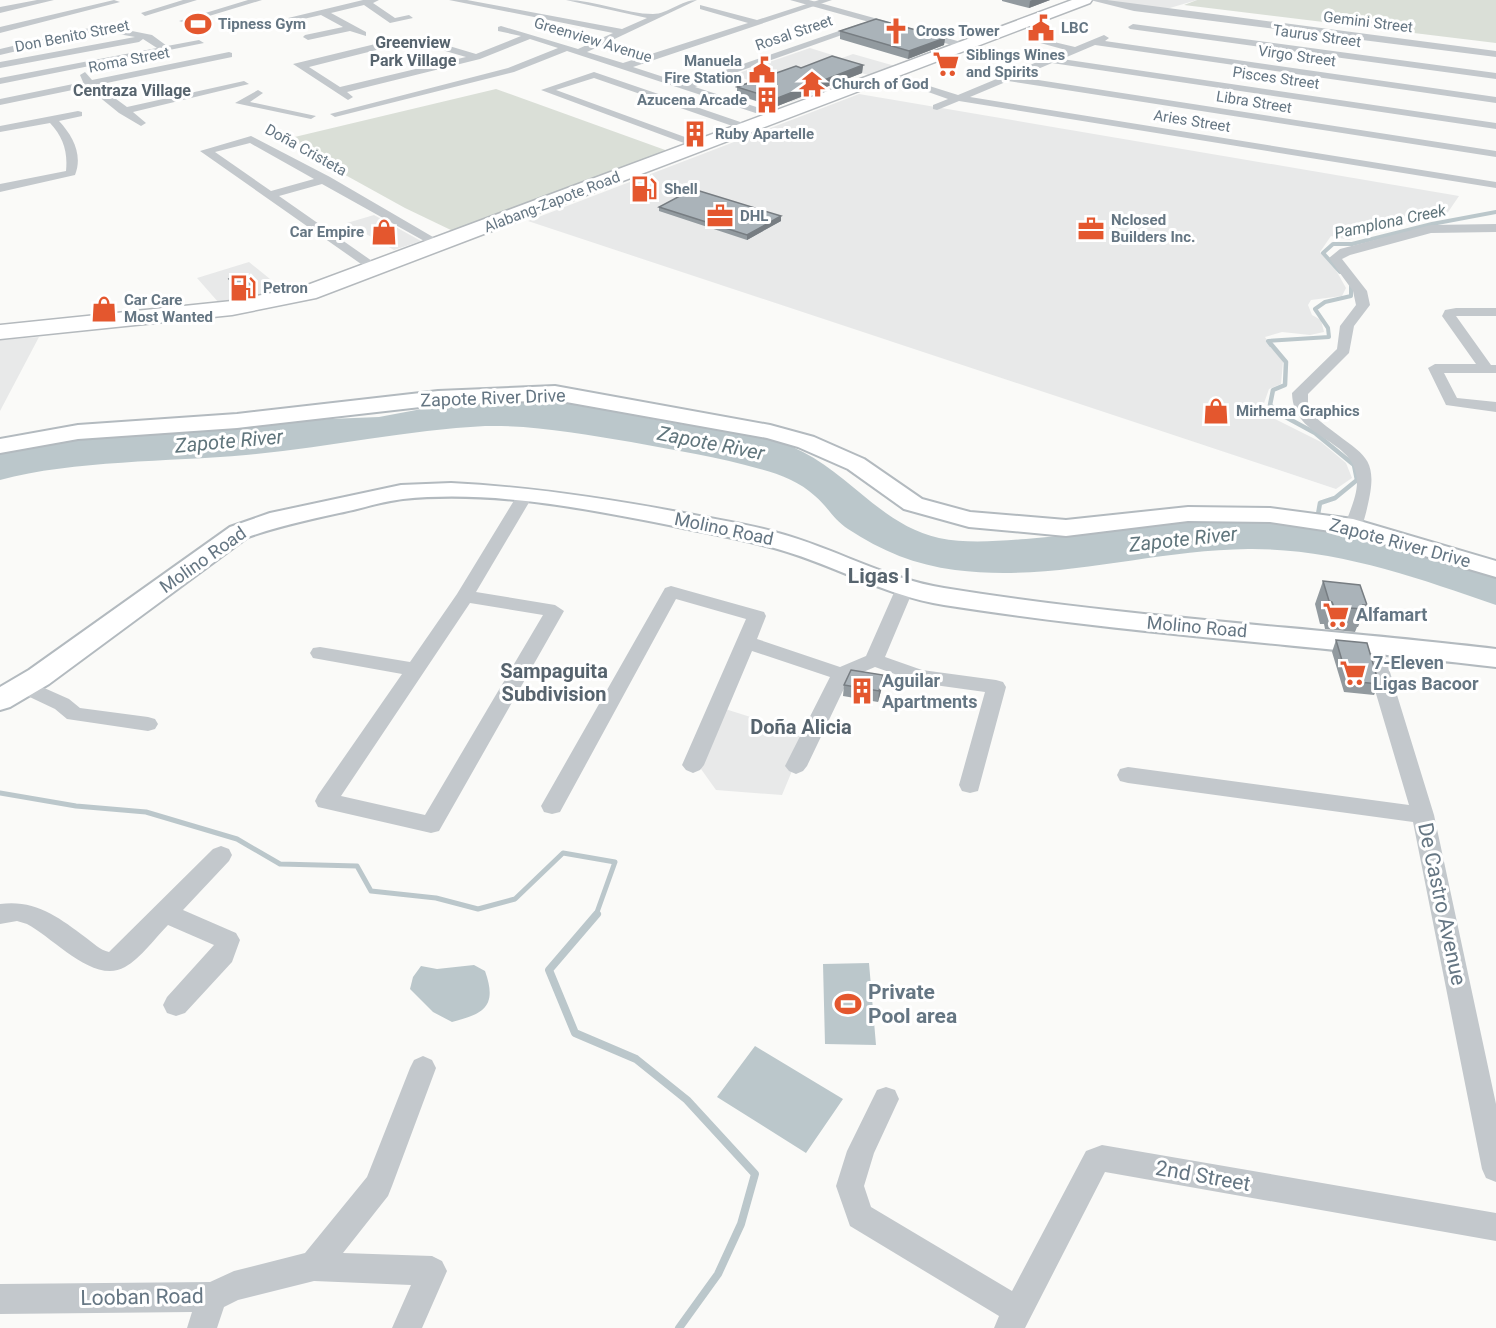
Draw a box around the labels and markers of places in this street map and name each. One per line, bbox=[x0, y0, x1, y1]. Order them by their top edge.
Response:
sports icon: Tipness Gym bbox=[183, 9, 213, 39]
public building icon: LBC bbox=[1026, 13, 1056, 43]
place label: Tipness Gym bbox=[218, 15, 306, 33]
church icon: Cross Tower bbox=[881, 16, 911, 46]
place label: LBC bbox=[1061, 19, 1089, 37]
place label: Cross Tower bbox=[916, 22, 1000, 40]
place label: Siblings Wines and Spirits bbox=[966, 46, 1066, 81]
supermarket icon: Siblings Wines and Spirits bbox=[931, 49, 961, 79]
place label: Manuela Fire Station bbox=[664, 52, 742, 87]
public building icon: Manuela Fire Station bbox=[747, 55, 777, 85]
temple icon: Church of God bbox=[797, 69, 827, 99]
place label: Church of God bbox=[832, 75, 929, 93]
building icon: Azucena Arcade bbox=[752, 85, 782, 115]
place label: Azucena Arcade bbox=[637, 91, 747, 109]
building icon: Ruby Apartelle bbox=[680, 119, 710, 149]
place label: Ruby Apartelle bbox=[715, 125, 814, 143]
fuel station icon: Shell bbox=[629, 174, 659, 204]
place label: Shell bbox=[664, 180, 698, 198]
office icon: DHL bbox=[705, 201, 735, 231]
place label: DHL bbox=[740, 207, 768, 225]
place label: Nclosed Builders Inc. bbox=[1111, 211, 1195, 246]
office icon: Nclosed Builders Inc. bbox=[1076, 214, 1106, 244]
shop icon: Car Empire bbox=[369, 217, 399, 247]
place label: Car Empire bbox=[290, 223, 364, 241]
fuel station icon: Petron bbox=[228, 273, 258, 303]
place label: Petron bbox=[263, 279, 308, 297]
place label: Car Care Most Wanted bbox=[124, 291, 213, 326]
shop icon: Car Care Most Wanted bbox=[89, 294, 119, 324]
shop icon: Mirhema Graphics bbox=[1201, 396, 1231, 426]
place label: Mirhema Graphics bbox=[1236, 402, 1360, 420]
supermarket icon: Alfamart bbox=[1321, 600, 1351, 630]
place label: Alfamart bbox=[1356, 604, 1427, 625]
place label: 7-Eleven Ligas Bacoor bbox=[1373, 652, 1479, 694]
supermarket icon: 7-Eleven Ligas Bacoor bbox=[1338, 658, 1368, 688]
place label: Aguilar Apartments bbox=[882, 670, 977, 712]
building icon: Aguilar Apartments bbox=[847, 676, 877, 706]
place label: Private Pool area bbox=[868, 980, 957, 1028]
sports icon: Private Pool area bbox=[833, 989, 863, 1019]

